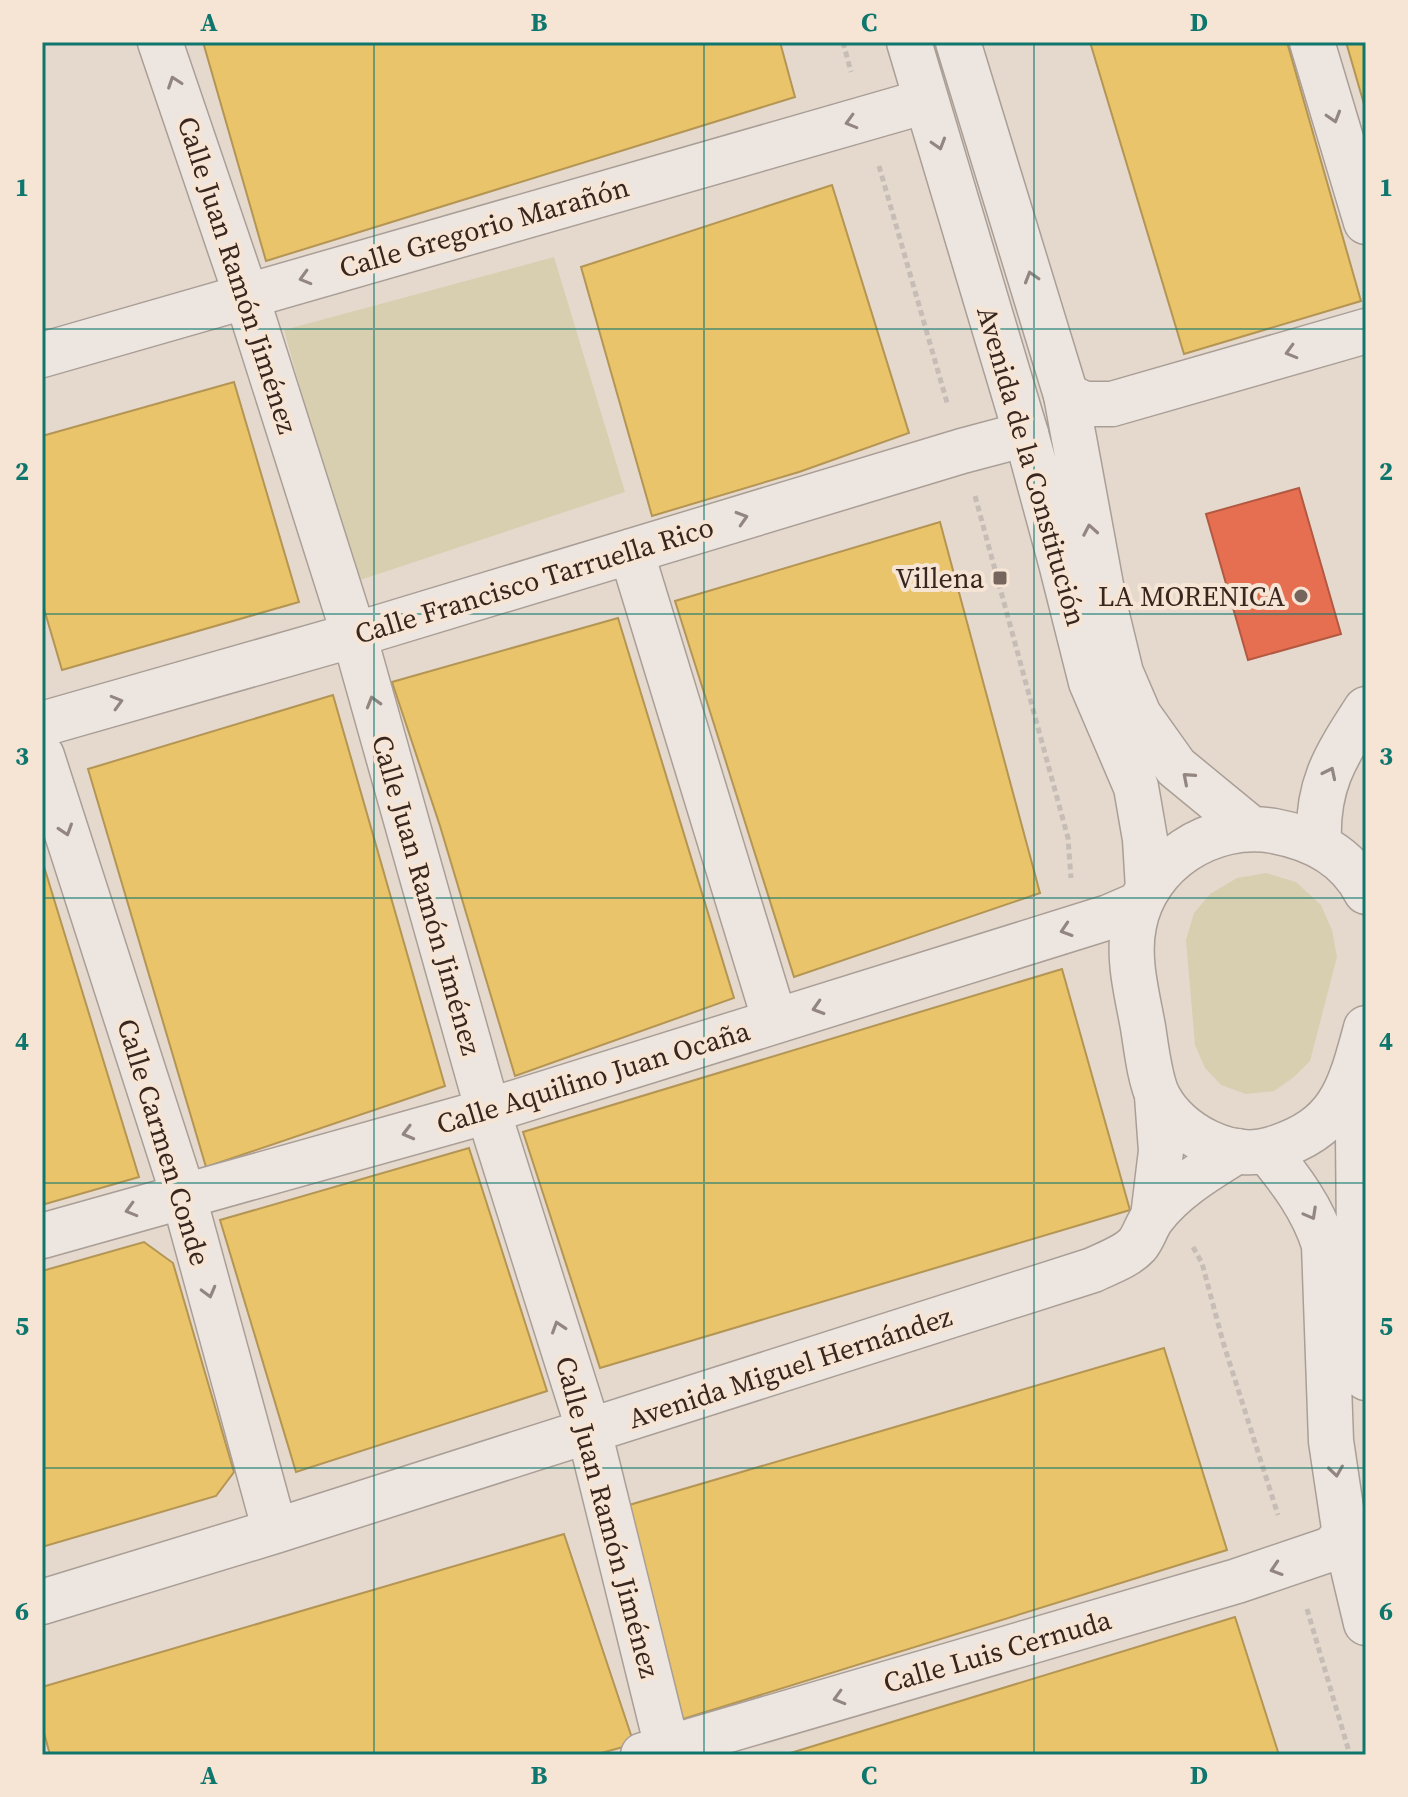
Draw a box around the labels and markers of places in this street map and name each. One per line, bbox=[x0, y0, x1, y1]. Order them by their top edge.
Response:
place label: Villena bbox=[895, 559, 985, 597]
marker: Villena bbox=[991, 569, 1009, 587]
place label: LA MORENICA bbox=[1098, 577, 1285, 615]
marker: LA MORENICA bbox=[1292, 587, 1310, 605]

